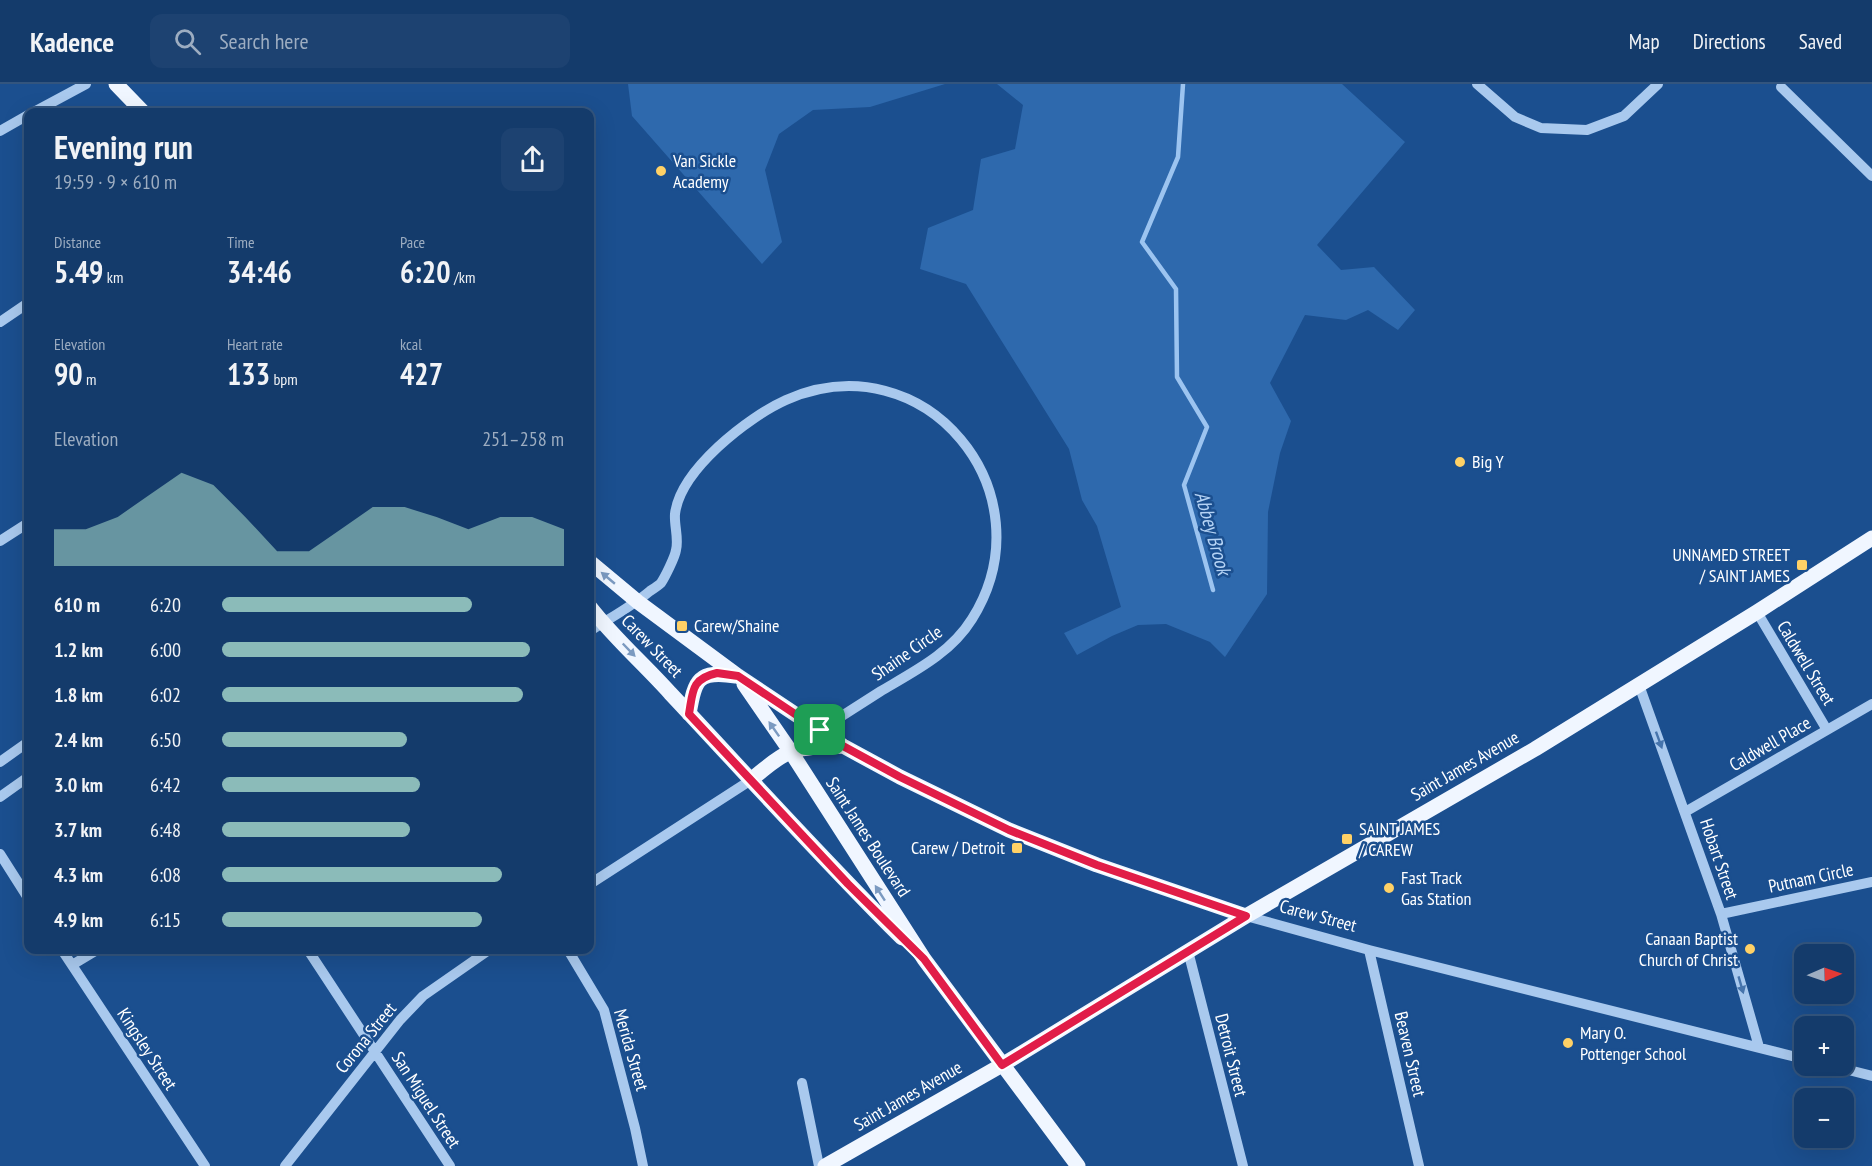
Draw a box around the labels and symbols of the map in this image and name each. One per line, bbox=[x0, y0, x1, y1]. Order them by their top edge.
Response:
place label: Van Sickle Academy bbox=[672, 149, 736, 193]
marker: Van Sickle Academy bbox=[654, 164, 668, 178]
place label: Big Y bbox=[1472, 450, 1505, 473]
marker: Big Y bbox=[1453, 455, 1467, 469]
water label: Abbey Brook bbox=[1189, 488, 1238, 580]
place label: UNNAMED STREET / SAINT JAMES bbox=[1672, 543, 1790, 587]
marker: UNNAMED STREET / SAINT JAMES bbox=[1795, 558, 1809, 572]
one-way arrow bbox=[600, 571, 616, 584]
street label: Carew Street bbox=[617, 609, 688, 682]
place label: Carew/Shaine bbox=[694, 614, 779, 637]
street label: Caldwell Street bbox=[1772, 616, 1841, 709]
marker: Carew/Shaine bbox=[675, 619, 689, 633]
street label: Shaine Circle bbox=[867, 620, 946, 685]
one-way arrow bbox=[622, 643, 636, 658]
pin bbox=[794, 704, 845, 755]
street label: Caldwell Place bbox=[1725, 711, 1815, 776]
one-way arrow bbox=[769, 721, 781, 736]
street label: Saint James Avenue bbox=[1407, 725, 1523, 806]
one-way arrow bbox=[1654, 731, 1664, 749]
street label: Saint James Boulevard bbox=[821, 772, 916, 901]
street label: Hobart Street bbox=[1695, 815, 1744, 902]
place label: SAINT JAMES / CAREW bbox=[1358, 817, 1440, 861]
marker: SAINT JAMES / CAREW bbox=[1340, 832, 1354, 846]
place label: Carew / Detroit bbox=[911, 836, 1005, 859]
marker: Carew / Detroit bbox=[1010, 841, 1024, 855]
street label: Putnam Circle bbox=[1766, 857, 1855, 898]
place label: Fast Track Gas Station bbox=[1401, 866, 1471, 910]
marker: Fast Track Gas Station bbox=[1382, 881, 1396, 895]
one-way arrow bbox=[875, 884, 886, 901]
street label: Carew Street bbox=[1277, 894, 1359, 937]
place label: Canaan Baptist Church of Christ bbox=[1639, 927, 1738, 971]
marker: Canaan Baptist Church of Christ bbox=[1743, 942, 1757, 956]
north arrow bbox=[1794, 944, 1854, 1004]
one-way arrow bbox=[1737, 976, 1746, 994]
street label: Corona Street bbox=[330, 998, 401, 1078]
street label: Kingsley Street bbox=[112, 1003, 182, 1094]
street label: Merida Street bbox=[609, 1006, 654, 1093]
street label: Beaven Street bbox=[1390, 1009, 1431, 1099]
street label: Detroit Street bbox=[1210, 1011, 1253, 1099]
place label: Mary O. Pottenger School bbox=[1580, 1021, 1687, 1065]
marker: Mary O. Pottenger School bbox=[1561, 1036, 1575, 1050]
street label: San Miguel Street bbox=[387, 1047, 466, 1152]
street label: Saint James Avenue bbox=[850, 1055, 966, 1136]

